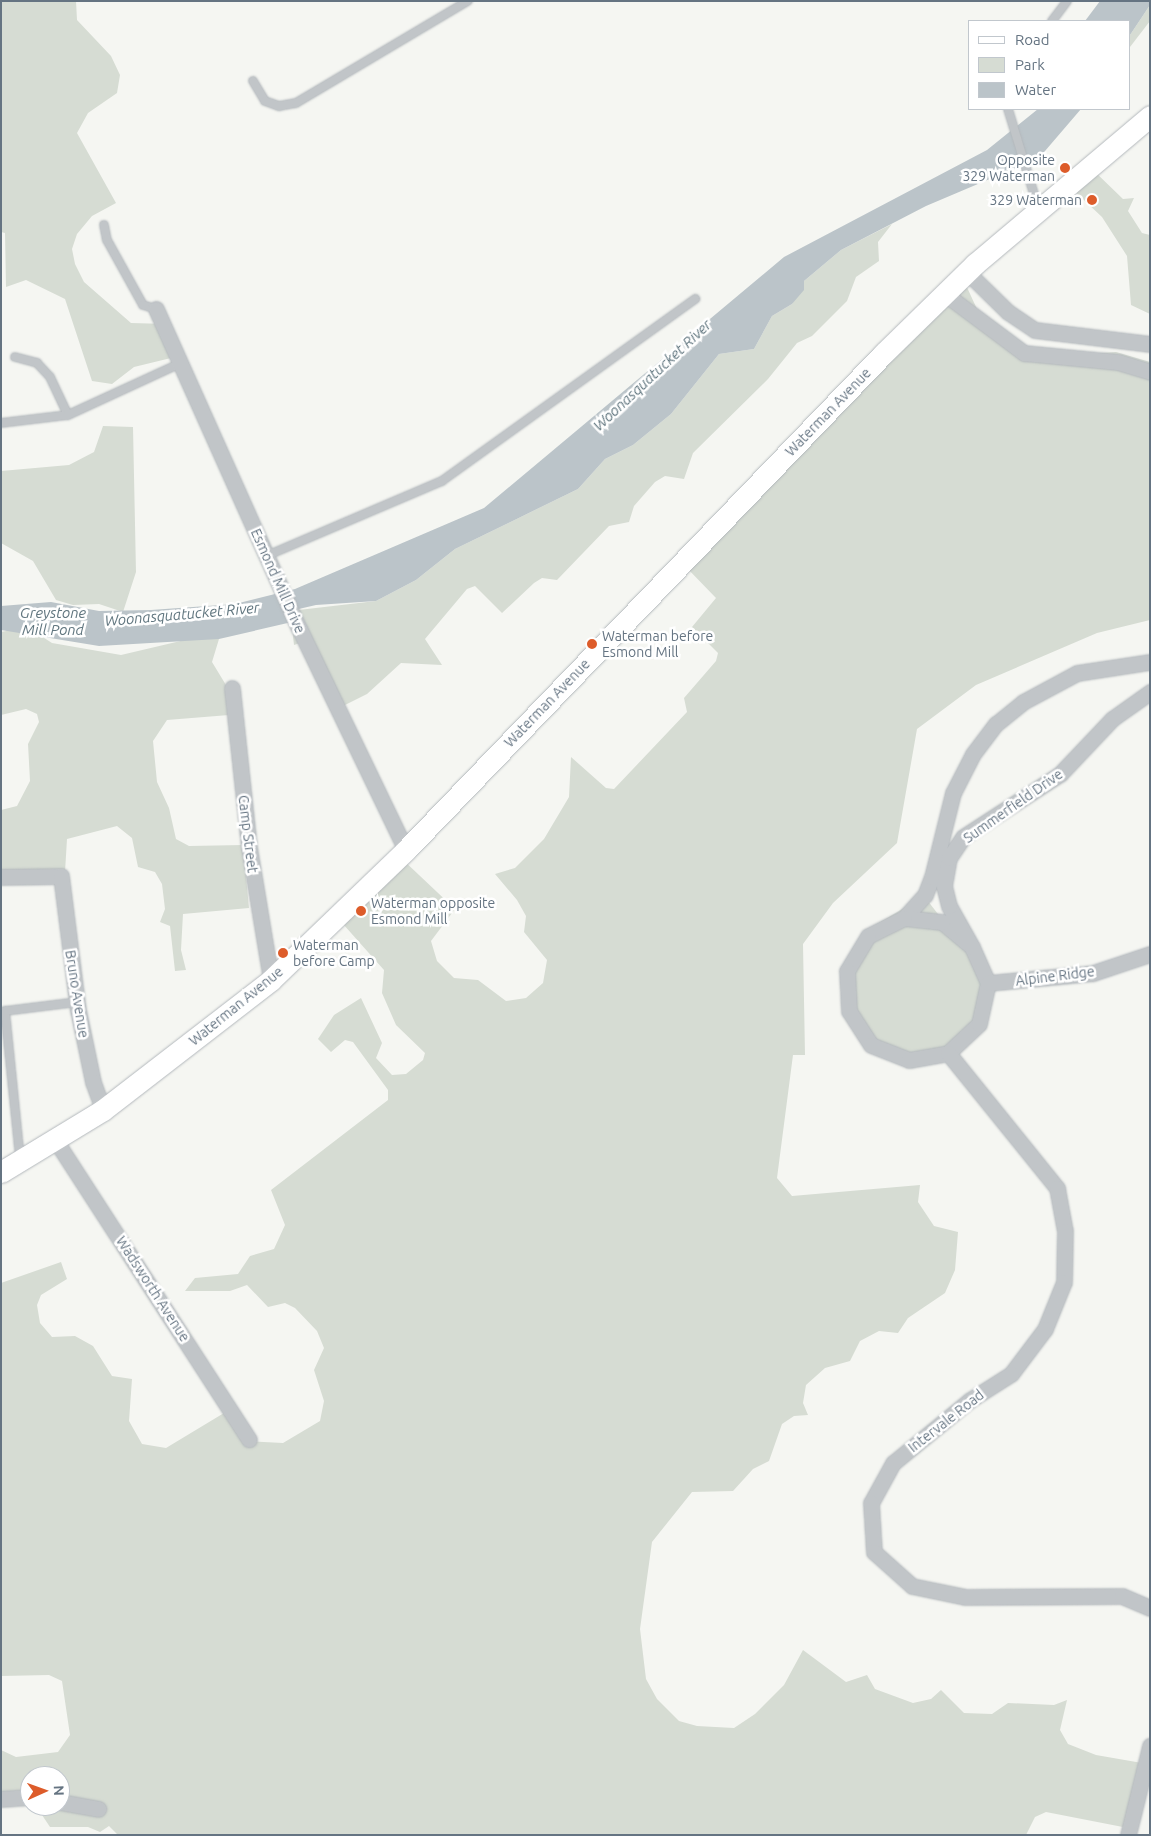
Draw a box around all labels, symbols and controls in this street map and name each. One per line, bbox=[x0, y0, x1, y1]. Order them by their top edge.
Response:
legend bbox=[968, 20, 1131, 110]
text: Road bbox=[1015, 31, 1050, 48]
text: Park bbox=[1015, 56, 1045, 73]
text: Water bbox=[1015, 81, 1056, 98]
place label: Opposite 329 Waterman bbox=[962, 152, 1055, 184]
marker: Opposite 329 Waterman bbox=[1059, 162, 1071, 174]
place label: 329 Waterman bbox=[989, 192, 1082, 208]
marker: 329 Waterman bbox=[1086, 194, 1098, 206]
water label: Woonasquatucket River bbox=[589, 316, 715, 434]
street label: Waterman Avenue bbox=[782, 364, 874, 460]
street label: Esmond Mill Drive bbox=[247, 526, 309, 636]
water label: Woonasquatucket River bbox=[104, 598, 260, 630]
water label: Greystone Mill Pond bbox=[20, 603, 86, 638]
place label: Waterman before Esmond Mill bbox=[602, 628, 713, 660]
marker: Waterman before Esmond Mill bbox=[586, 638, 598, 650]
street label: Waterman Avenue bbox=[501, 655, 593, 751]
street label: Summerfield Drive bbox=[960, 766, 1066, 846]
street label: Camp Street bbox=[235, 794, 261, 874]
place label: Waterman opposite Esmond Mill bbox=[371, 895, 495, 928]
marker: Waterman opposite Esmond Mill bbox=[355, 905, 367, 917]
place label: Waterman before Camp bbox=[293, 937, 375, 970]
marker: Waterman before Camp bbox=[277, 947, 289, 959]
street label: Bruno Avenue bbox=[62, 949, 92, 1039]
street label: Waterman Avenue bbox=[186, 963, 286, 1049]
street label: Alpine Ridge bbox=[1015, 963, 1095, 989]
street label: Wadsworth Avenue bbox=[113, 1233, 193, 1345]
street label: Intervale Road bbox=[905, 1386, 987, 1456]
north arrow bbox=[20, 1766, 70, 1816]
text: N bbox=[51, 1785, 67, 1796]

